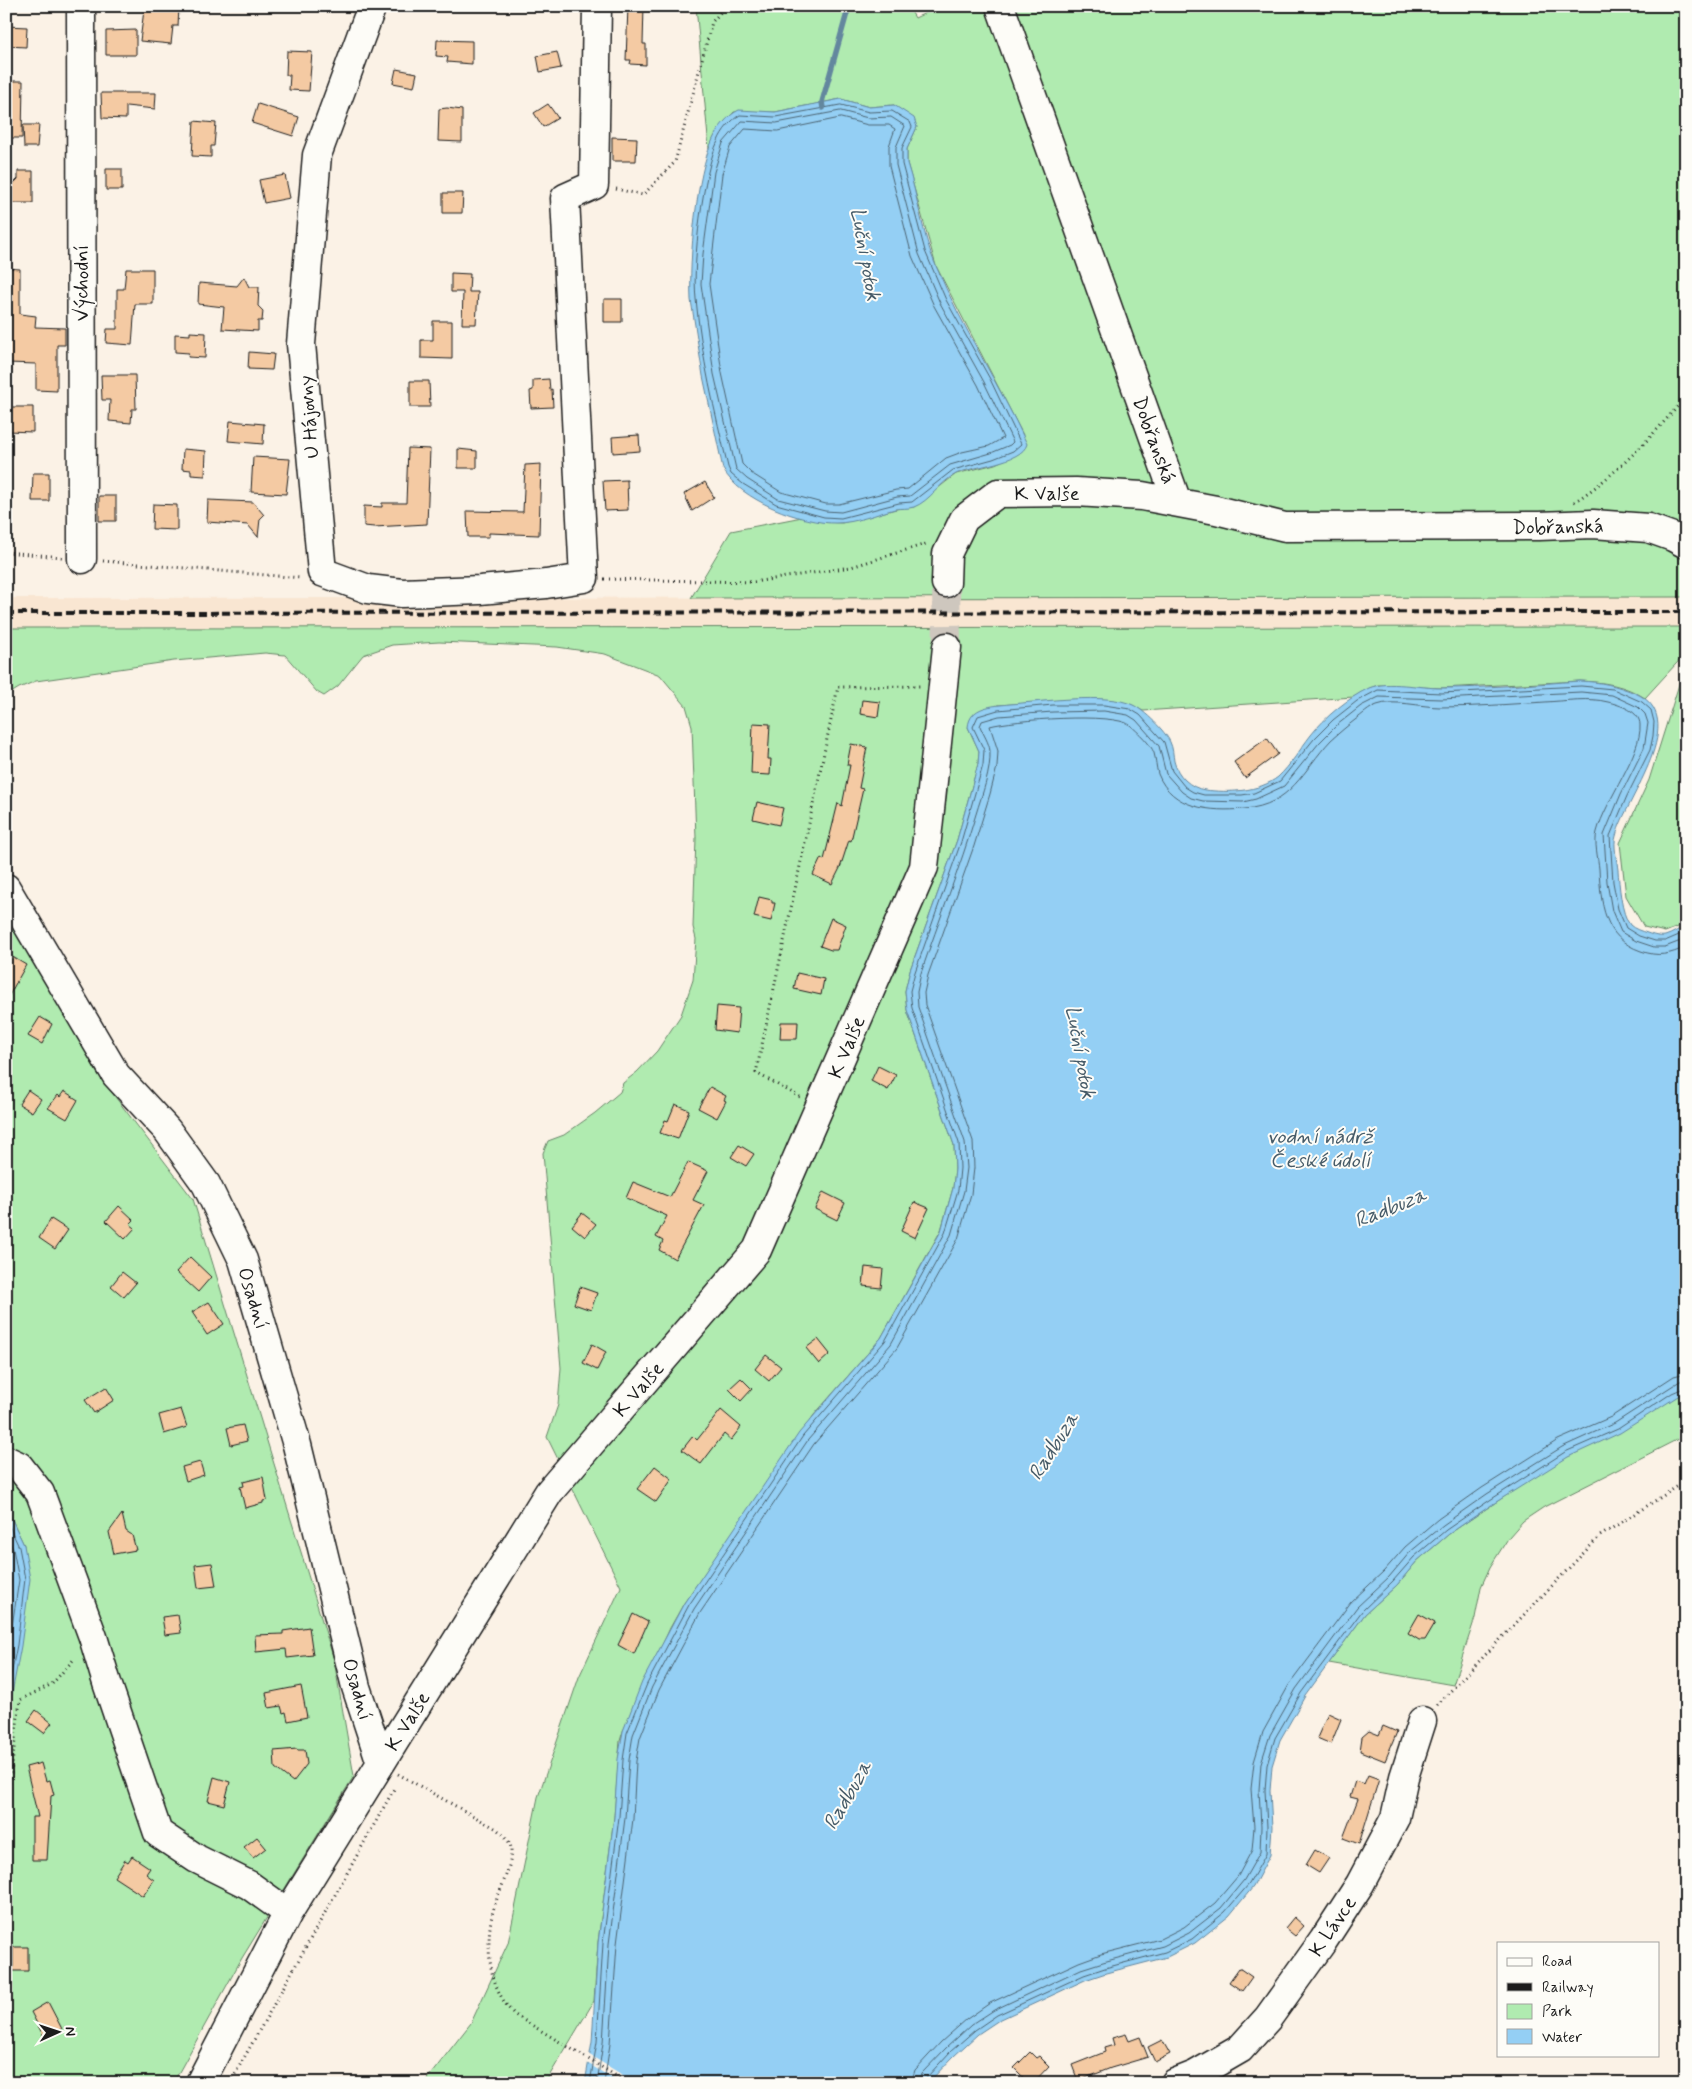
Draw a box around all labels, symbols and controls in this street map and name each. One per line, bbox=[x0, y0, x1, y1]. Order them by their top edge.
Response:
water label: Luční potok bbox=[843, 205, 887, 303]
street label: Východní bbox=[69, 245, 96, 321]
street label: U Hájovny bbox=[292, 374, 327, 460]
street label: Dobřanská bbox=[1125, 393, 1182, 488]
street label: K Valše bbox=[1014, 481, 1080, 508]
street label: Dobřanská bbox=[1512, 513, 1604, 542]
water label: Luční potok bbox=[1058, 1003, 1102, 1101]
street label: K Valše bbox=[822, 1012, 873, 1083]
water label: vodní nádrž České údolí bbox=[1267, 1123, 1376, 1175]
water label: Radbuza bbox=[1350, 1180, 1432, 1235]
street label: Osadní bbox=[230, 1264, 275, 1333]
street label: K Valše bbox=[607, 1356, 671, 1424]
water label: Radbuza bbox=[1022, 1406, 1086, 1486]
street label: Osadní bbox=[335, 1655, 378, 1724]
street label: K Valše bbox=[379, 1687, 437, 1757]
water label: Radbuza bbox=[817, 1755, 879, 1835]
street label: K Lávce bbox=[1303, 1891, 1363, 1962]
legend bbox=[1497, 1942, 1660, 2056]
text: Road bbox=[1542, 1952, 1572, 1972]
text: Railway bbox=[1542, 1978, 1594, 1998]
text: Park bbox=[1542, 2002, 1572, 2022]
north arrow bbox=[32, 2006, 82, 2056]
text: N bbox=[61, 2026, 79, 2037]
text: Water bbox=[1542, 2028, 1582, 2048]

